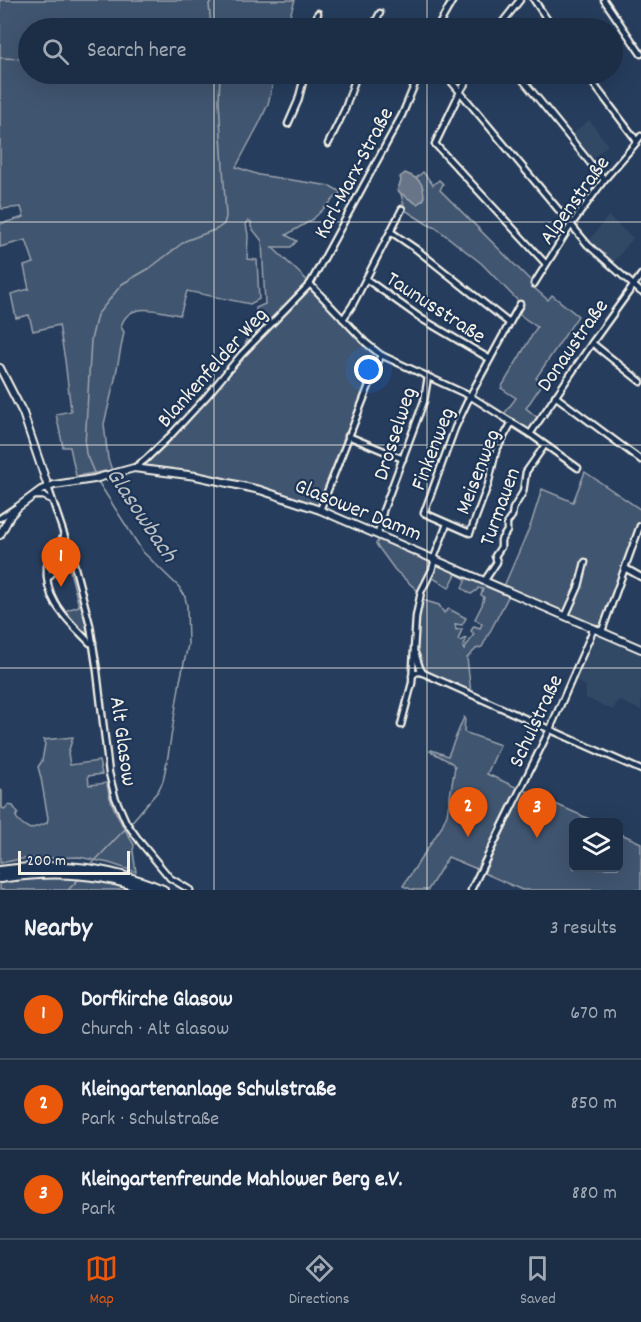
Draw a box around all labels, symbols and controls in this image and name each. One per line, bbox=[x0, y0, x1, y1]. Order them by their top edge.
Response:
search box bbox=[18, 18, 623, 84]
icon: search bbox=[39, 35, 72, 68]
text: Search here bbox=[87, 36, 186, 67]
street label: Karl-Marx-Straße bbox=[307, 102, 403, 245]
street label: Alpenstraße bbox=[533, 150, 619, 252]
street label: Taunusstraße bbox=[379, 265, 491, 353]
street label: Donaustraße bbox=[530, 293, 617, 399]
street label: Blankenfelder Weg bbox=[151, 301, 276, 436]
your location bbox=[354, 355, 383, 384]
street label: Drosselweg bbox=[367, 384, 426, 485]
street label: Finkenweg bbox=[404, 403, 464, 495]
street label: Meisenweg bbox=[449, 425, 510, 519]
water label: Glasowbach bbox=[96, 462, 185, 571]
street label: Turmauen bbox=[473, 464, 530, 551]
street label: Glasower Damm bbox=[289, 472, 426, 551]
pin: 1 bbox=[42, 538, 80, 587]
street label: Schulstraße bbox=[502, 670, 572, 773]
street label: Alt Glasow bbox=[100, 695, 143, 788]
pin: 2 bbox=[448, 788, 488, 837]
pin: 3 bbox=[518, 788, 556, 838]
map controls bbox=[569, 818, 623, 872]
button: layers bbox=[569, 818, 623, 872]
scale bar bbox=[18, 848, 130, 876]
text: 200 m bbox=[27, 850, 66, 873]
text: Nearby bbox=[24, 911, 92, 948]
text: 3 results bbox=[550, 915, 617, 943]
text: Dorfkirche Glasow bbox=[81, 985, 233, 1016]
text: 1 bbox=[41, 1000, 46, 1028]
text: 670 m bbox=[570, 1000, 617, 1028]
text: Church · Alt Glasow bbox=[81, 1016, 229, 1044]
text: Kleingartenanlage Schulstraße bbox=[81, 1075, 336, 1106]
text: 2 bbox=[39, 1090, 48, 1118]
text: 850 m bbox=[571, 1090, 617, 1118]
text: Park · Schulstraße bbox=[81, 1106, 219, 1134]
text: Kleingartenfreunde Mahlower Berg e.V. bbox=[81, 1165, 403, 1196]
text: 3 bbox=[39, 1180, 48, 1208]
text: 880 m bbox=[572, 1180, 617, 1208]
text: Park bbox=[81, 1196, 115, 1224]
tab: Map bbox=[85, 1252, 118, 1311]
tab: Directions bbox=[289, 1252, 349, 1311]
tab: Saved bbox=[520, 1252, 556, 1311]

